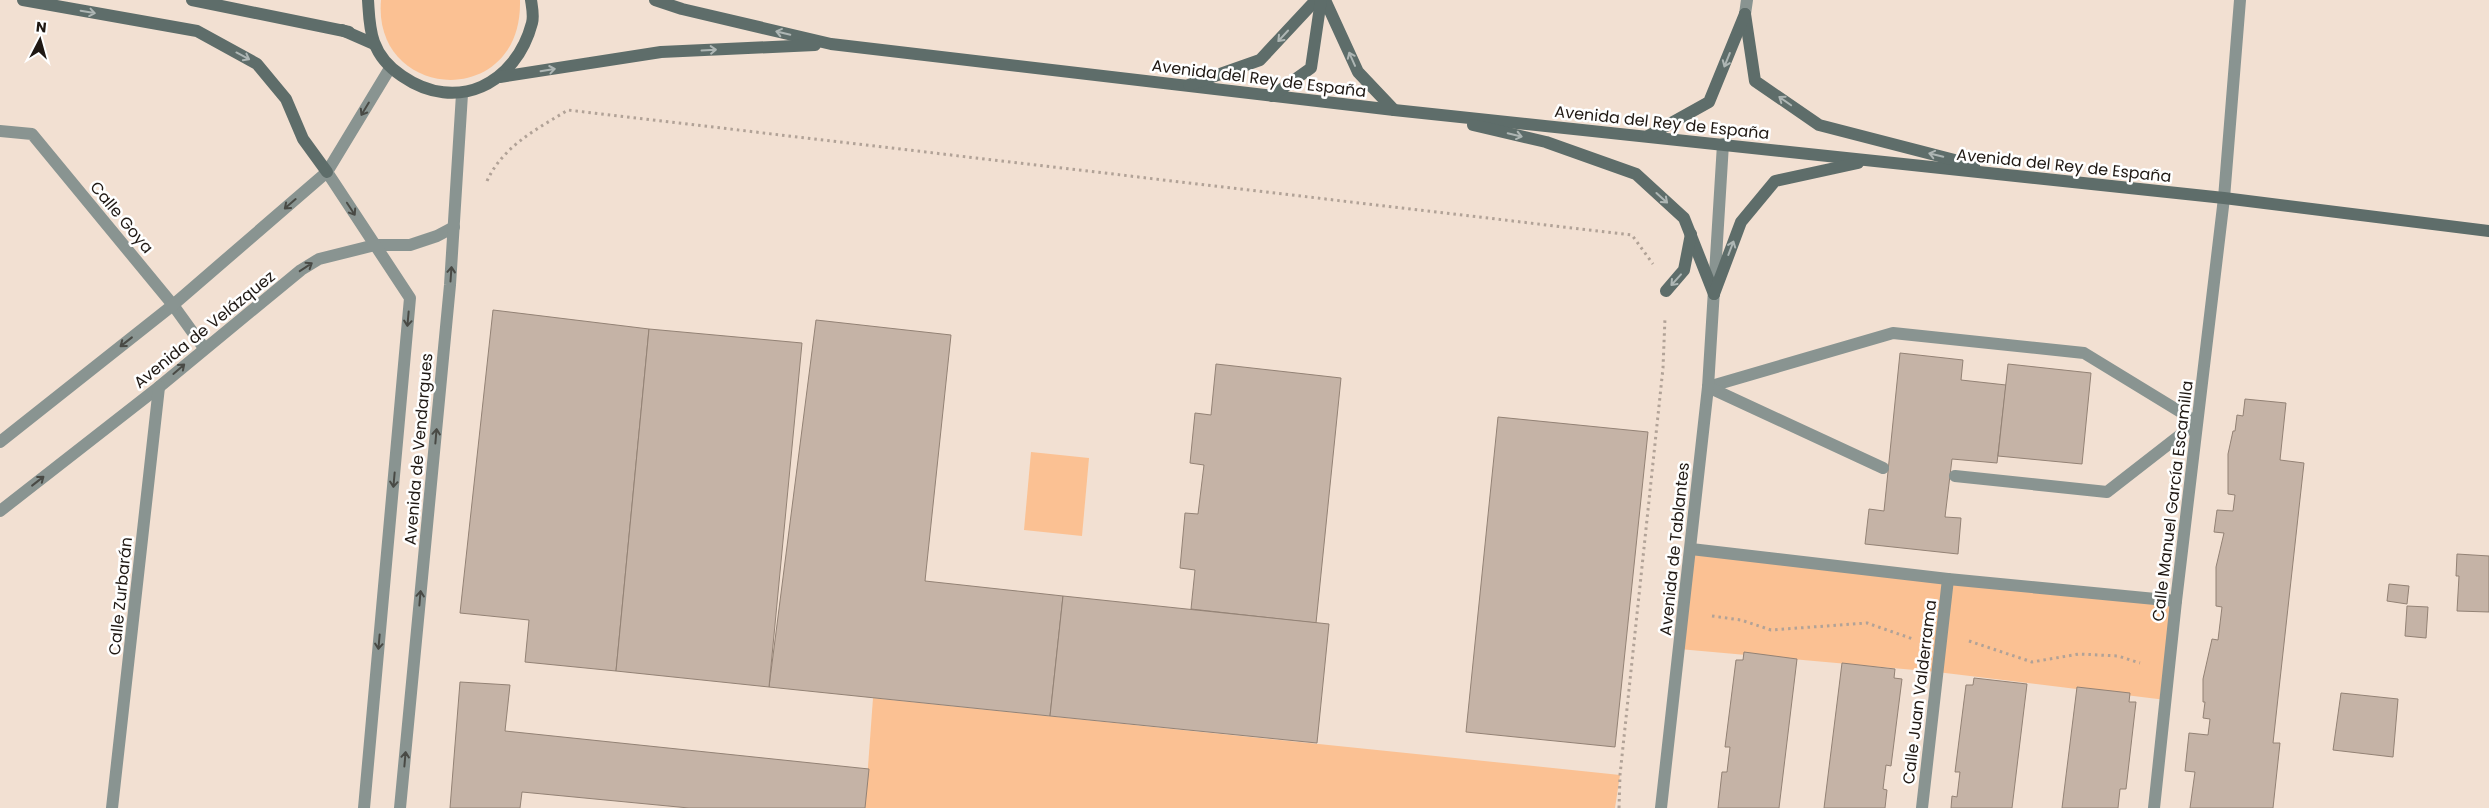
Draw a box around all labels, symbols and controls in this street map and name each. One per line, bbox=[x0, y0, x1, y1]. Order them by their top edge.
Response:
one-way arrow bbox=[80, 7, 96, 17]
north arrow bbox=[15, 15, 65, 65]
text: N bbox=[35, 17, 48, 38]
one-way arrow bbox=[776, 28, 792, 37]
one-way arrow bbox=[1277, 29, 1289, 42]
one-way arrow bbox=[700, 45, 717, 55]
one-way arrow bbox=[235, 51, 250, 61]
one-way arrow bbox=[1346, 52, 1356, 67]
one-way arrow bbox=[1721, 52, 1730, 67]
street label: Avenida del Rey de España bbox=[1150, 54, 1367, 103]
one-way arrow bbox=[540, 64, 556, 74]
one-way arrow bbox=[1779, 96, 1792, 107]
street label: Avenida del Rey de España bbox=[1553, 100, 1771, 145]
one-way arrow bbox=[359, 102, 369, 116]
one-way arrow bbox=[1507, 131, 1523, 140]
street label: Avenida del Rey de España bbox=[1955, 143, 2173, 188]
one-way arrow bbox=[1929, 150, 1945, 159]
street label: Calle Goya bbox=[85, 176, 159, 258]
one-way arrow bbox=[1656, 192, 1669, 204]
one-way arrow bbox=[284, 198, 297, 209]
one-way arrow bbox=[346, 201, 356, 215]
one-way arrow bbox=[1727, 241, 1737, 256]
one-way arrow bbox=[299, 262, 313, 273]
street label: Avenida de Velázquez bbox=[129, 265, 280, 394]
one-way arrow bbox=[446, 266, 455, 282]
one-way arrow bbox=[1670, 273, 1682, 286]
one-way arrow bbox=[403, 310, 413, 326]
one-way arrow bbox=[120, 337, 133, 348]
street label: Avenida de Vendargues bbox=[399, 352, 438, 546]
one-way arrow bbox=[173, 364, 186, 375]
street label: Calle Manuel García Escamilla bbox=[2146, 379, 2199, 623]
one-way arrow bbox=[431, 428, 440, 444]
street label: Avenida de Tablantes bbox=[1654, 461, 1695, 637]
one-way arrow bbox=[389, 472, 398, 488]
one-way arrow bbox=[32, 476, 45, 487]
street label: Calle Zurbarán bbox=[103, 536, 138, 656]
one-way arrow bbox=[415, 590, 425, 606]
street label: Calle Juan Valderrama bbox=[1897, 599, 1942, 786]
one-way arrow bbox=[374, 634, 384, 650]
one-way arrow bbox=[400, 752, 409, 768]

